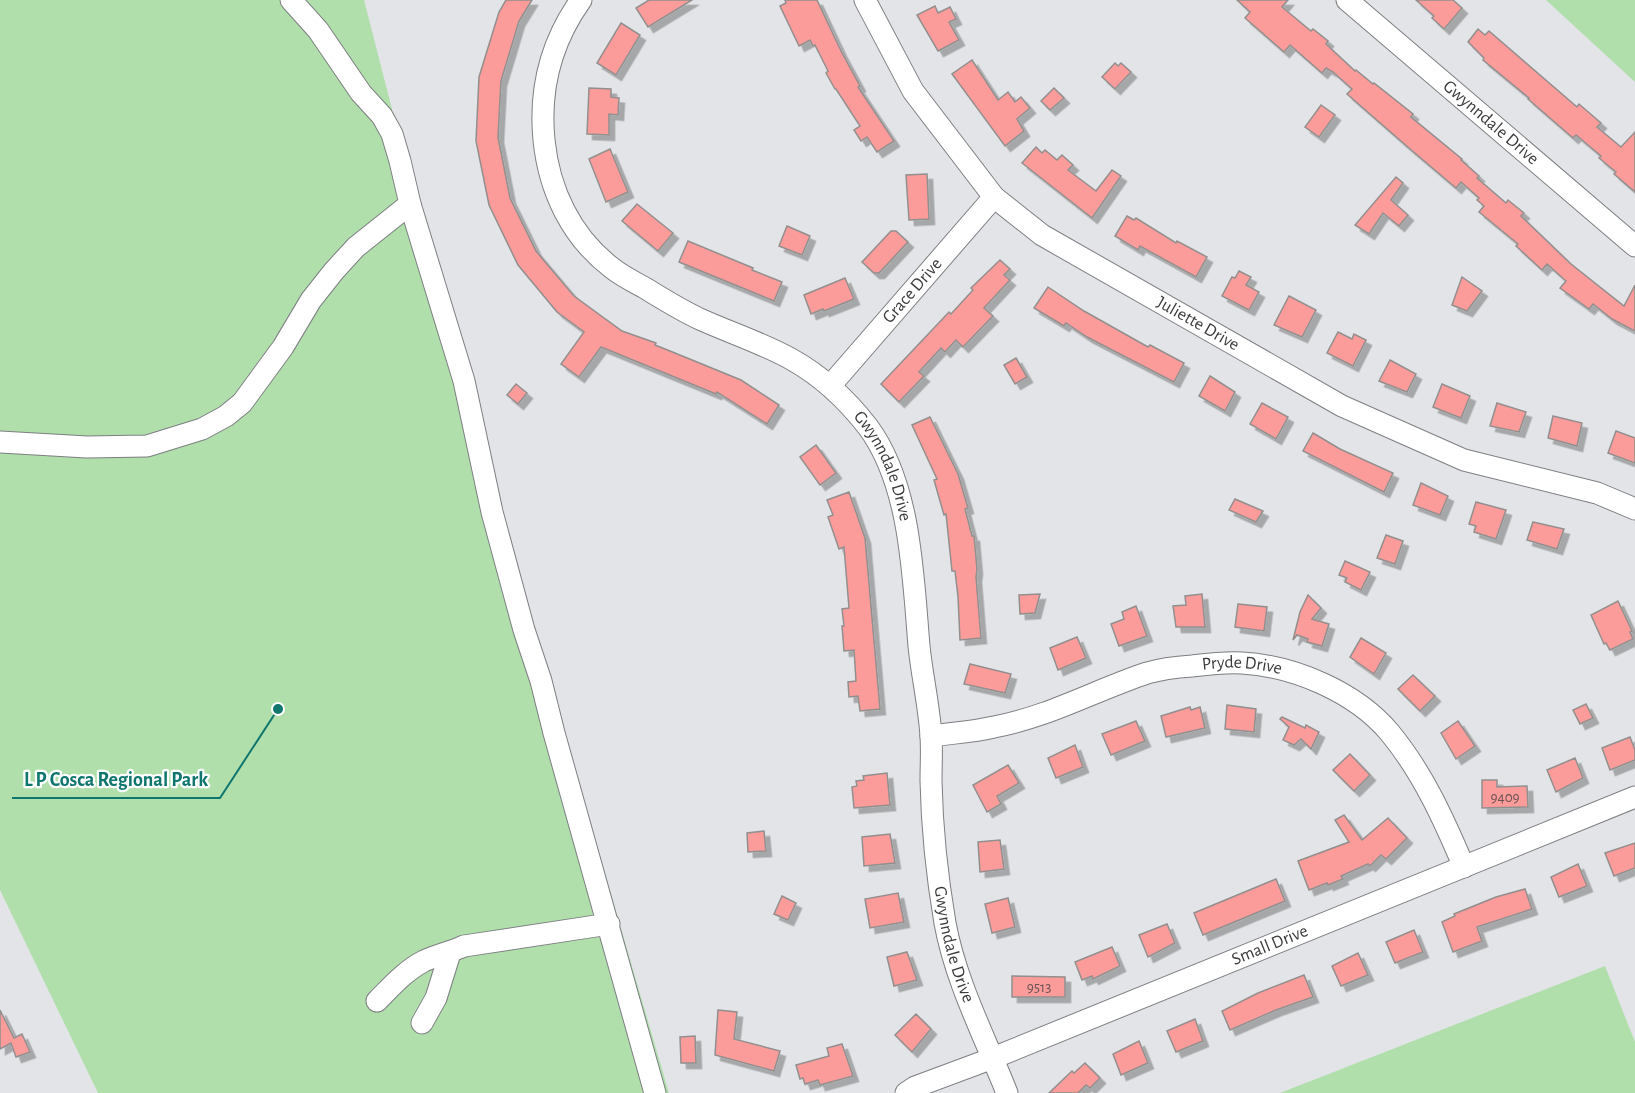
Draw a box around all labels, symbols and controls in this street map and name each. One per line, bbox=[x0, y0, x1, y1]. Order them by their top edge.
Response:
street label: Gwynndale Drive bbox=[1439, 77, 1542, 168]
street label: Grace Drive bbox=[880, 255, 946, 327]
street label: Juliette Drive bbox=[1154, 293, 1242, 354]
street label: Gwynndale Drive bbox=[850, 408, 914, 523]
street label: Pryde Drive bbox=[1201, 654, 1284, 678]
callout: L P Cosca Regional Park bbox=[12, 760, 220, 798]
text: L P Cosca Regional Park bbox=[24, 770, 208, 790]
house number: 9409 bbox=[1490, 790, 1520, 805]
street label: Gwynndale Drive bbox=[930, 885, 977, 1005]
street label: Small Drive bbox=[1229, 922, 1311, 969]
house number: 9513 bbox=[1027, 980, 1051, 995]

